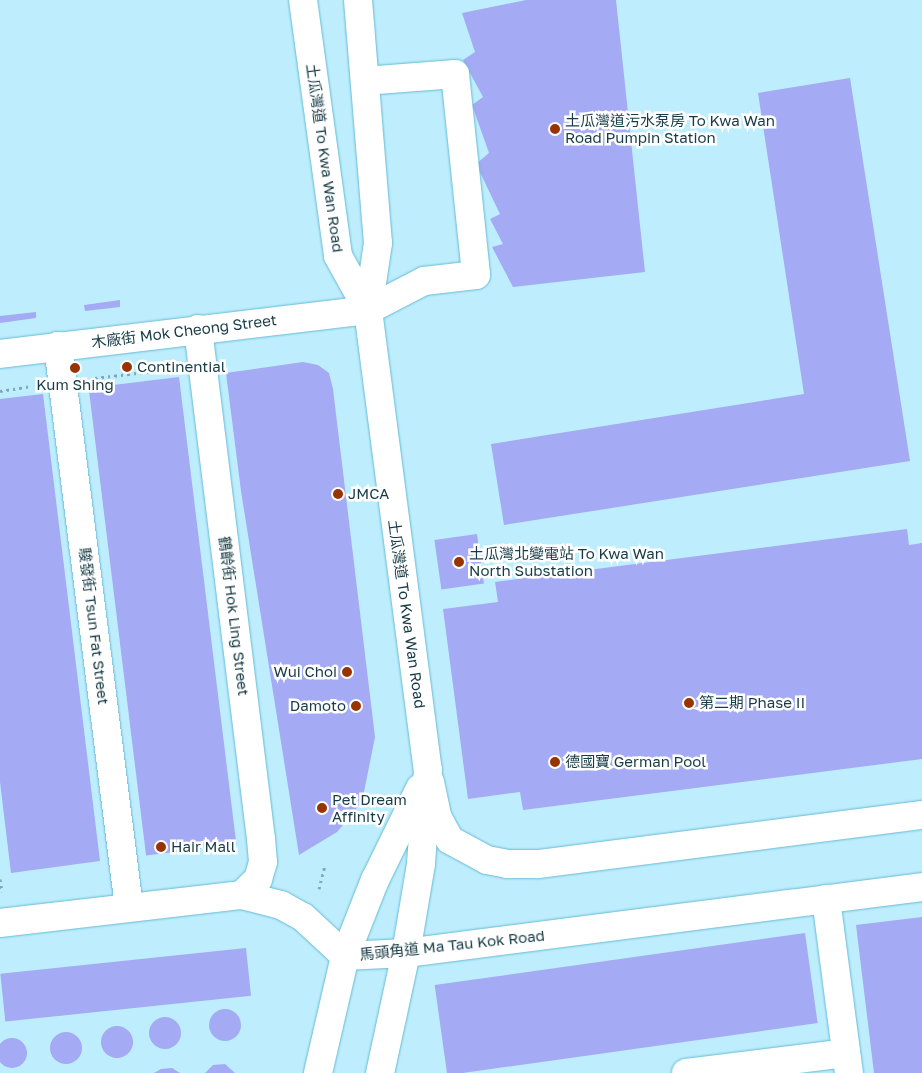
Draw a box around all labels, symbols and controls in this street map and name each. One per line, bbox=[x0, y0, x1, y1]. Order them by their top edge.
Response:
street label: 土瓜灣道 To Kwa Wan Road bbox=[303, 62, 347, 254]
place label: 土瓜灣道污水泵房 To Kwa Wan Road Pumpin Station bbox=[565, 111, 775, 146]
marker: 土瓜灣道污水泵房 To Kwa Wan Road Pumpin Station bbox=[549, 123, 561, 135]
street label: 木廠街 Mok Cheong Street bbox=[90, 311, 278, 351]
place label: Continential bbox=[137, 358, 226, 376]
marker: Continential bbox=[121, 361, 133, 373]
marker: Kum Shing bbox=[69, 362, 81, 374]
place label: Kum Shing bbox=[36, 376, 114, 394]
place label: JMCA bbox=[348, 485, 389, 503]
marker: JMCA bbox=[332, 488, 344, 500]
street label: 土瓜灣道 To Kwa Wan Road bbox=[385, 518, 429, 710]
street label: 鶴齡街 Hok Ling Street bbox=[215, 535, 253, 697]
place label: 土瓜灣北變電站 To Kwa Wan North Substation bbox=[469, 544, 664, 579]
street label: 駿發街 Tsun Fat Street bbox=[75, 546, 113, 706]
marker: 土瓜灣北變電站 To Kwa Wan North Substation bbox=[453, 556, 465, 568]
place label: Wui Choi bbox=[274, 663, 337, 681]
marker: Wui Choi bbox=[341, 666, 353, 678]
place label: 第二期 Phase II bbox=[699, 694, 805, 712]
place label: Damoto bbox=[290, 697, 346, 715]
marker: 第二期 Phase II bbox=[683, 697, 695, 709]
marker: Damoto bbox=[350, 700, 362, 712]
place label: 德國寶 German Pool bbox=[565, 753, 706, 771]
marker: 德國寶 German Pool bbox=[549, 756, 561, 768]
place label: Pet Dream Affinity bbox=[332, 790, 407, 825]
marker: Pet Dream Affinity bbox=[316, 802, 328, 814]
place label: Hair Mall bbox=[171, 838, 235, 856]
marker: Hair Mall bbox=[155, 841, 167, 853]
street label: 馬頭角道 Ma Tau Kok Road bbox=[358, 926, 546, 964]

